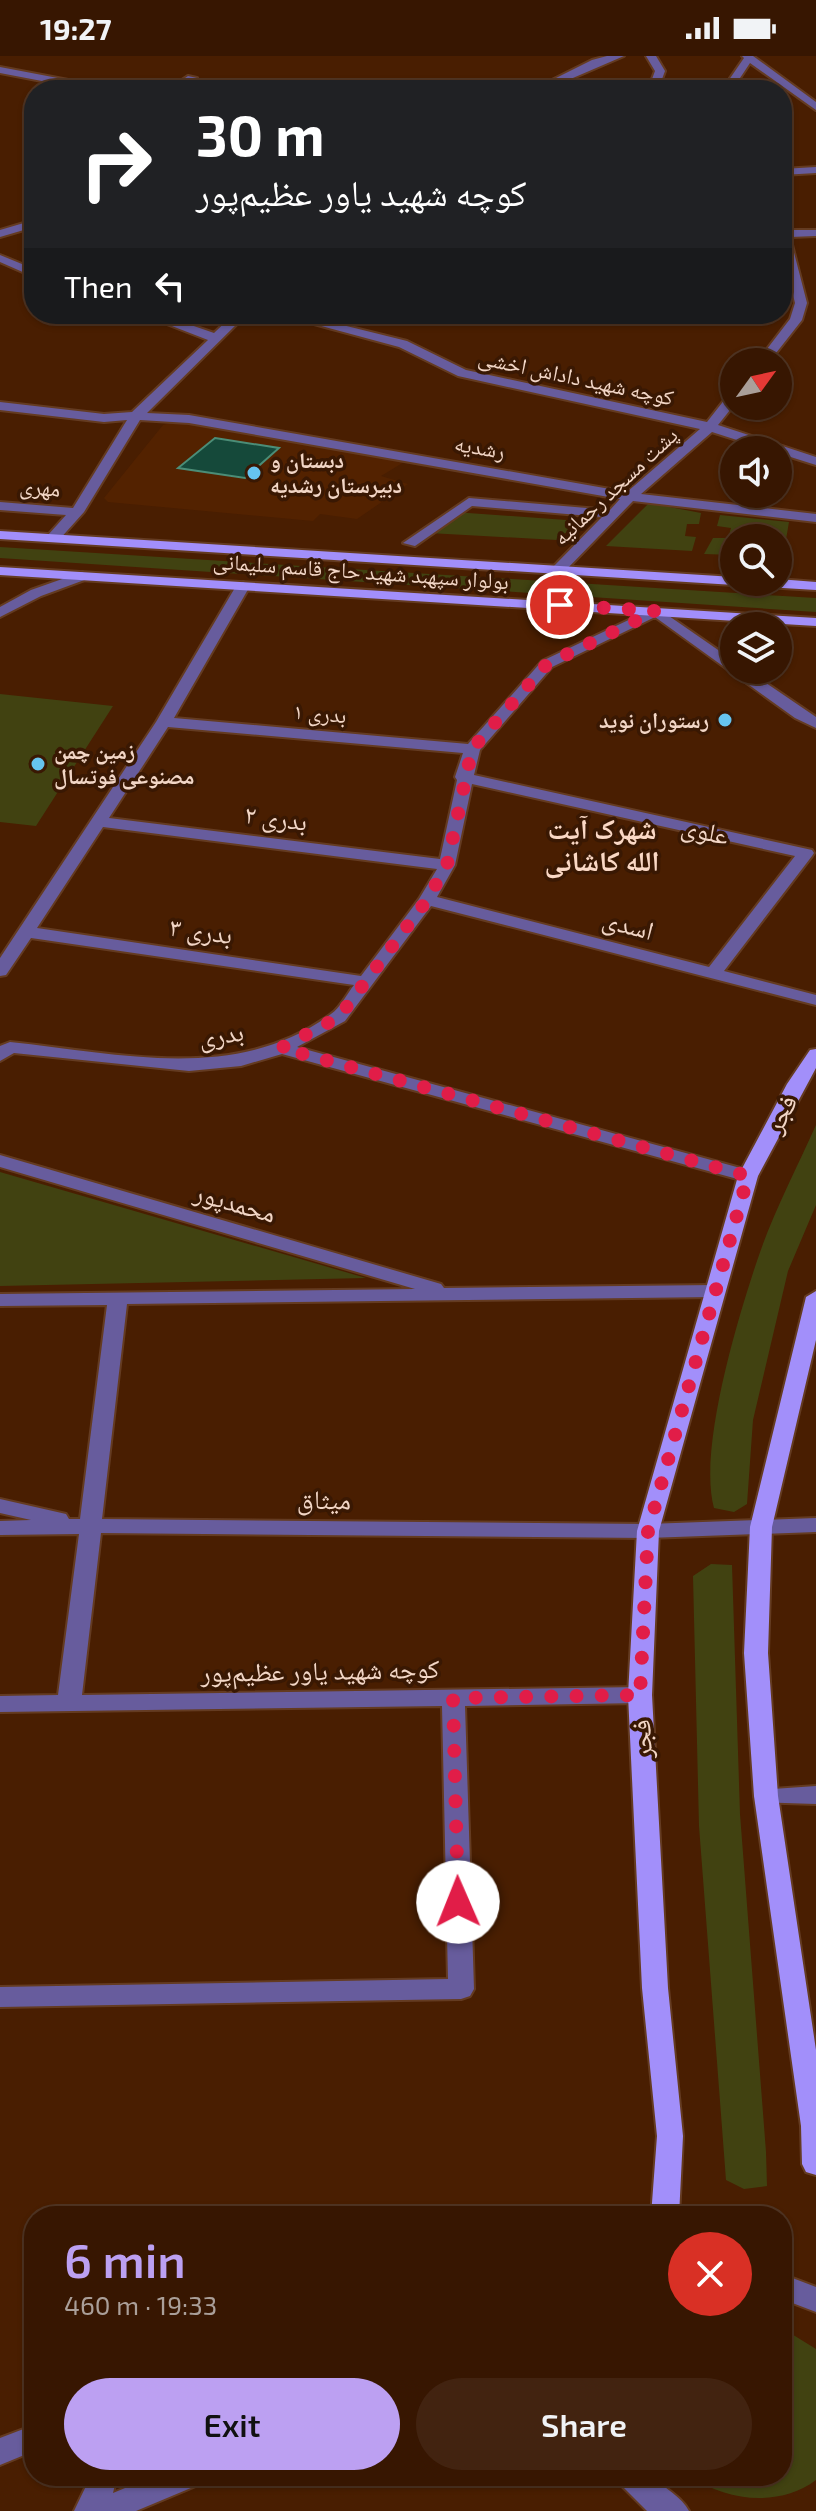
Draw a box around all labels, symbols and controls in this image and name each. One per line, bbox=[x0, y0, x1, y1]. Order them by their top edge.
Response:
text: 19:27 bbox=[40, 10, 112, 46]
text: 30 m bbox=[196, 100, 325, 167]
icon: right bbox=[64, 112, 168, 216]
text: کوچه شهید یاور عظیم‌پور bbox=[196, 170, 527, 213]
icon: left bbox=[148, 264, 192, 308]
text: Then bbox=[64, 268, 132, 304]
street label: کوچه شهید داداش اخشی bbox=[476, 343, 676, 411]
north arrow bbox=[720, 348, 792, 420]
map controls bbox=[720, 348, 792, 684]
street label: پشت مسجد رحمانیه bbox=[547, 421, 683, 551]
street label: رشدیه bbox=[453, 429, 507, 464]
button: sound bbox=[720, 436, 792, 508]
place label: دبستان و دبیرستان رشدیه bbox=[270, 446, 402, 499]
marker: دبستان و دبیرستان رشدیه bbox=[245, 464, 263, 482]
street label: مهری bbox=[18, 471, 62, 503]
button: search bbox=[720, 524, 792, 596]
street label: بولوار سپهبد شهید حاج قاسم سلیمانی bbox=[212, 547, 510, 596]
pin bbox=[526, 571, 594, 639]
icon: arrive bbox=[538, 583, 582, 627]
button: layers bbox=[720, 612, 792, 684]
street label: بدری ۱ bbox=[292, 697, 348, 729]
place label: رستوران نوید bbox=[599, 706, 709, 734]
marker: رستوران نوید bbox=[716, 711, 734, 729]
place label: زمین چمن مصنوعی فوتسال bbox=[54, 737, 194, 790]
marker: زمین چمن مصنوعی فوتسال bbox=[29, 755, 47, 773]
street label: بدری ۲ bbox=[243, 797, 309, 838]
street label: علوی bbox=[678, 809, 732, 852]
district label: شهرک آیت الله کاشانی bbox=[544, 811, 660, 879]
street label: اسدی bbox=[599, 902, 657, 947]
street label: بدری ۳ bbox=[168, 910, 235, 951]
street label: بدری bbox=[196, 1015, 246, 1054]
street label: فجر bbox=[756, 1089, 803, 1139]
street label: محمدپور bbox=[190, 1175, 280, 1230]
street label: میثاق bbox=[297, 1483, 351, 1516]
street label: کوچه شهید یاور عظیم‌پور bbox=[199, 1652, 440, 1690]
street label: فجر bbox=[624, 1719, 658, 1760]
position arrow bbox=[416, 1860, 500, 1944]
text: 6 min bbox=[64, 2230, 186, 2288]
button: close bbox=[668, 2232, 752, 2316]
text: 460 m · 19:33 bbox=[64, 2289, 217, 2320]
button: Exit bbox=[64, 2378, 400, 2470]
button: Share bbox=[416, 2378, 752, 2470]

